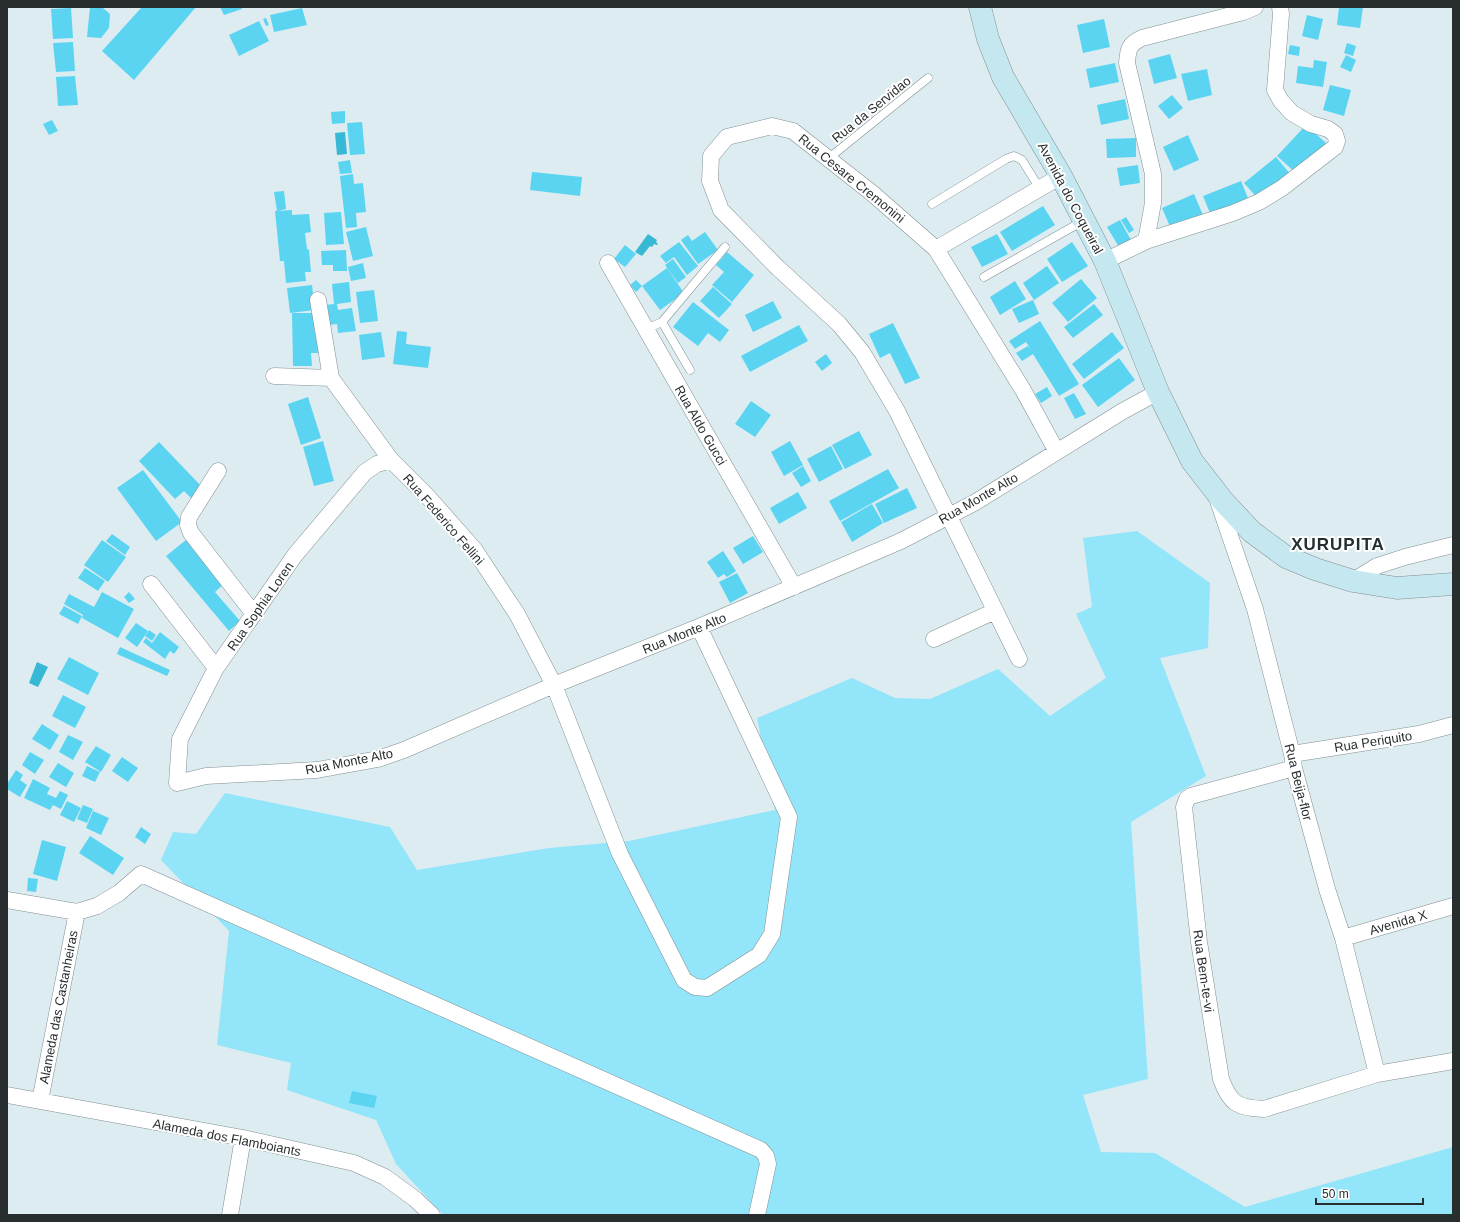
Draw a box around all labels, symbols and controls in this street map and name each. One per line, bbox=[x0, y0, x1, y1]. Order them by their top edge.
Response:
street label: Rua da Servidao bbox=[829, 73, 914, 146]
street label: Rua Cesare Cremonini bbox=[796, 131, 908, 226]
street label: Avenida do Coqueiral bbox=[1035, 140, 1106, 257]
street label: Rua Aldo Gucci bbox=[672, 383, 730, 468]
street label: Rua Monte Alto bbox=[936, 470, 1020, 527]
street label: Rua Federico Fellini bbox=[400, 471, 487, 568]
district label: XURUPITA bbox=[1291, 535, 1385, 554]
street label: Rua Sophia Loren bbox=[224, 559, 297, 654]
street label: Rua Monte Alto bbox=[640, 610, 728, 657]
street label: Rua Periquito bbox=[1333, 728, 1413, 755]
street label: Rua Beija-flor bbox=[1282, 742, 1315, 823]
street label: Rua Monte Alto bbox=[304, 746, 394, 777]
street label: Avenida X bbox=[1368, 907, 1429, 938]
street label: Alameda das Castanheiras bbox=[36, 929, 81, 1085]
street label: Rua Bem-te-vi bbox=[1190, 929, 1217, 1013]
street label: Alameda dos Flamboiants bbox=[152, 1116, 303, 1159]
scale bar bbox=[1316, 1180, 1423, 1206]
text: 50 m bbox=[1322, 1187, 1349, 1201]

